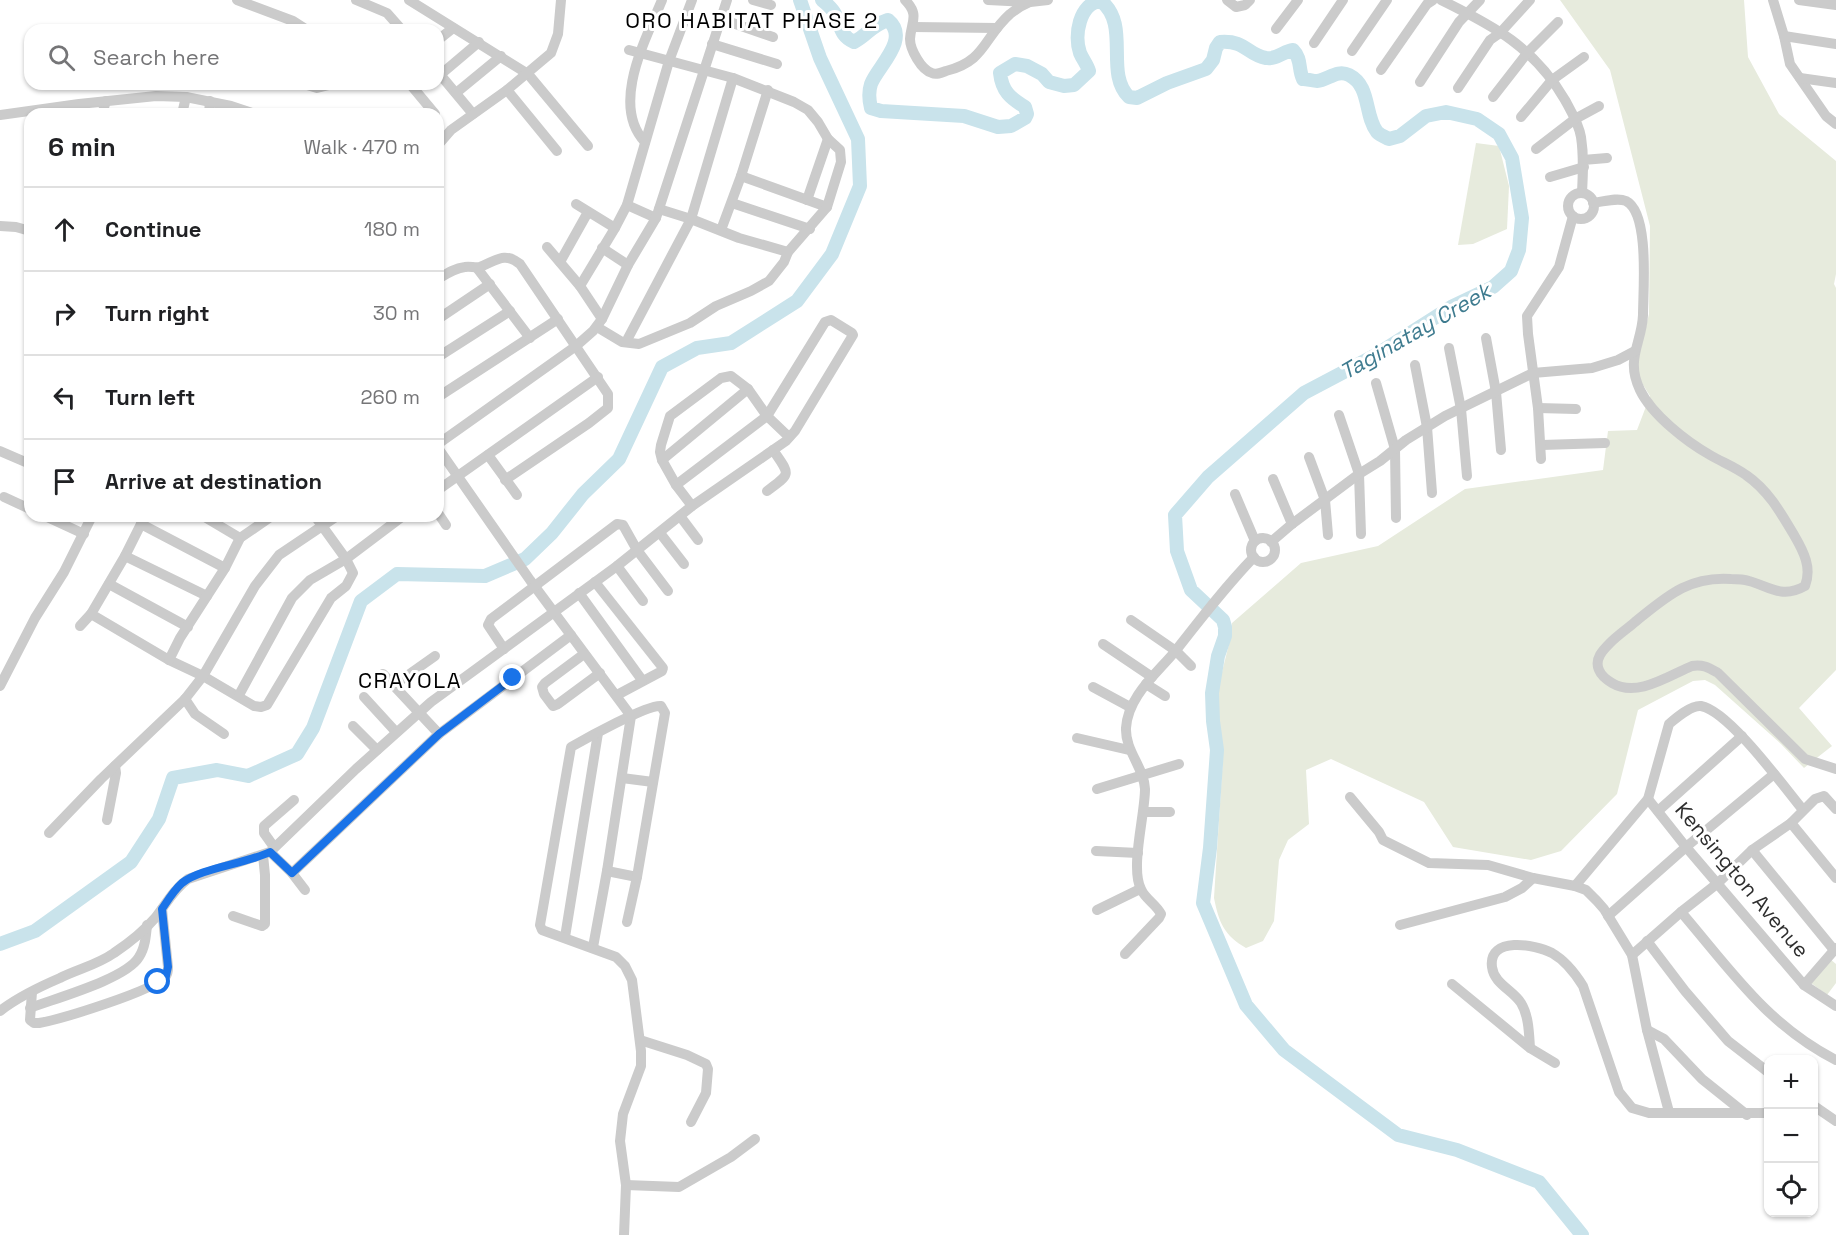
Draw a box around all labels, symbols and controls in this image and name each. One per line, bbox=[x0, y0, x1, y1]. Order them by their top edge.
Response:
district label: ORO HABITAT PHASE 2 bbox=[625, 6, 879, 34]
search box bbox=[24, 24, 444, 90]
icon: search bbox=[45, 41, 78, 74]
text: Search here bbox=[93, 43, 220, 71]
text: 6 min bbox=[48, 130, 116, 164]
text: Walk · 470 m bbox=[303, 134, 420, 160]
icon: ahead bbox=[48, 213, 81, 246]
text: Continue bbox=[105, 215, 201, 243]
text: 180 m bbox=[364, 216, 420, 242]
water label: Taginatay Creek bbox=[1334, 275, 1497, 386]
icon: right bbox=[48, 297, 81, 330]
text: Turn right bbox=[105, 299, 210, 327]
text: 30 m bbox=[373, 300, 420, 326]
icon: left bbox=[48, 381, 81, 414]
text: Turn left bbox=[105, 383, 195, 411]
text: 260 m bbox=[361, 384, 420, 410]
icon: arrive bbox=[48, 465, 81, 498]
text: Arrive at destination bbox=[105, 467, 322, 495]
route end bbox=[499, 664, 525, 690]
district label: CRAYOLA bbox=[358, 666, 462, 694]
street label: Kensington Avenue bbox=[1669, 796, 1815, 963]
route start bbox=[144, 968, 170, 994]
map controls bbox=[1764, 1055, 1818, 1217]
button: + bbox=[1764, 1055, 1818, 1109]
button: − bbox=[1764, 1109, 1818, 1163]
button: locate bbox=[1764, 1163, 1818, 1217]

